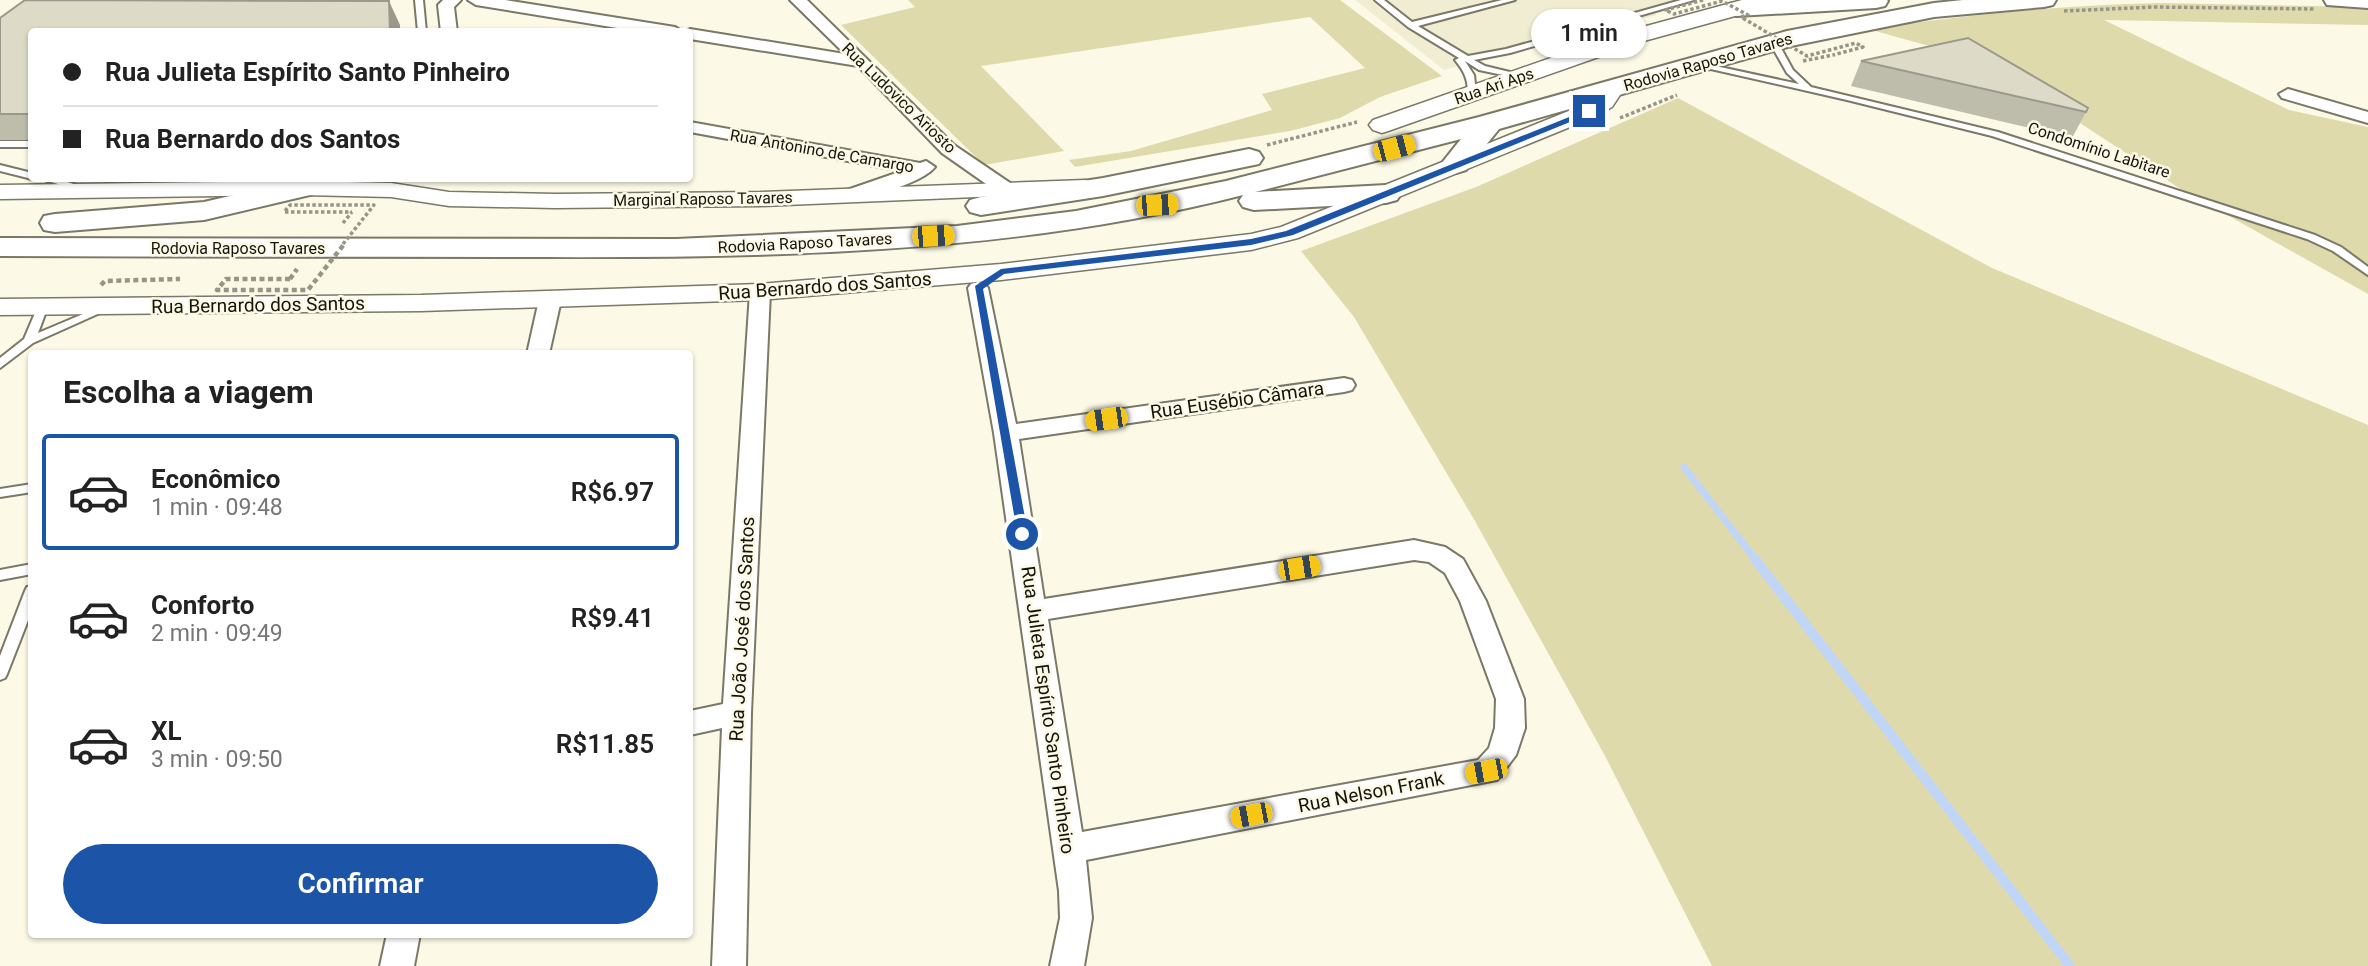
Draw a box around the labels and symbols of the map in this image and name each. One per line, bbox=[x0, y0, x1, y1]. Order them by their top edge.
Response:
callout: 1 min bbox=[1531, 10, 1647, 58]
street label: Rodovia Raposo Tavares bbox=[1621, 29, 1795, 95]
street label: Rua Ludovico Ariosto bbox=[838, 39, 960, 157]
street label: Rua Ari Aps bbox=[1452, 64, 1536, 108]
route end bbox=[1573, 95, 1605, 127]
street label: Condomínio Labitare bbox=[2026, 118, 2172, 182]
street label: Rua Antonino de Camargo bbox=[729, 125, 915, 177]
car bbox=[1371, 132, 1418, 164]
street label: Marginal Raposo Tavares bbox=[613, 188, 793, 210]
car bbox=[1136, 194, 1179, 216]
car bbox=[912, 224, 955, 248]
street label: Rodovia Raposo Tavares bbox=[717, 229, 893, 257]
street label: Rodovia Raposo Tavares bbox=[151, 239, 325, 258]
street label: Rua Bernardo dos Santos bbox=[718, 267, 932, 305]
street label: Rua Bernardo dos Santos bbox=[151, 292, 365, 318]
street label: Rua Eusébio Câmara bbox=[1149, 376, 1325, 424]
car bbox=[1084, 406, 1129, 432]
street label: Rua João José dos Santos bbox=[725, 516, 759, 742]
route start bbox=[1006, 518, 1038, 550]
car bbox=[1277, 554, 1322, 582]
street label: Rua Julieta Espírito Santo Pinheiro bbox=[1016, 565, 1080, 855]
car bbox=[1464, 757, 1509, 785]
street label: Rua Nelson Frank bbox=[1296, 767, 1446, 817]
car bbox=[1229, 801, 1274, 829]

